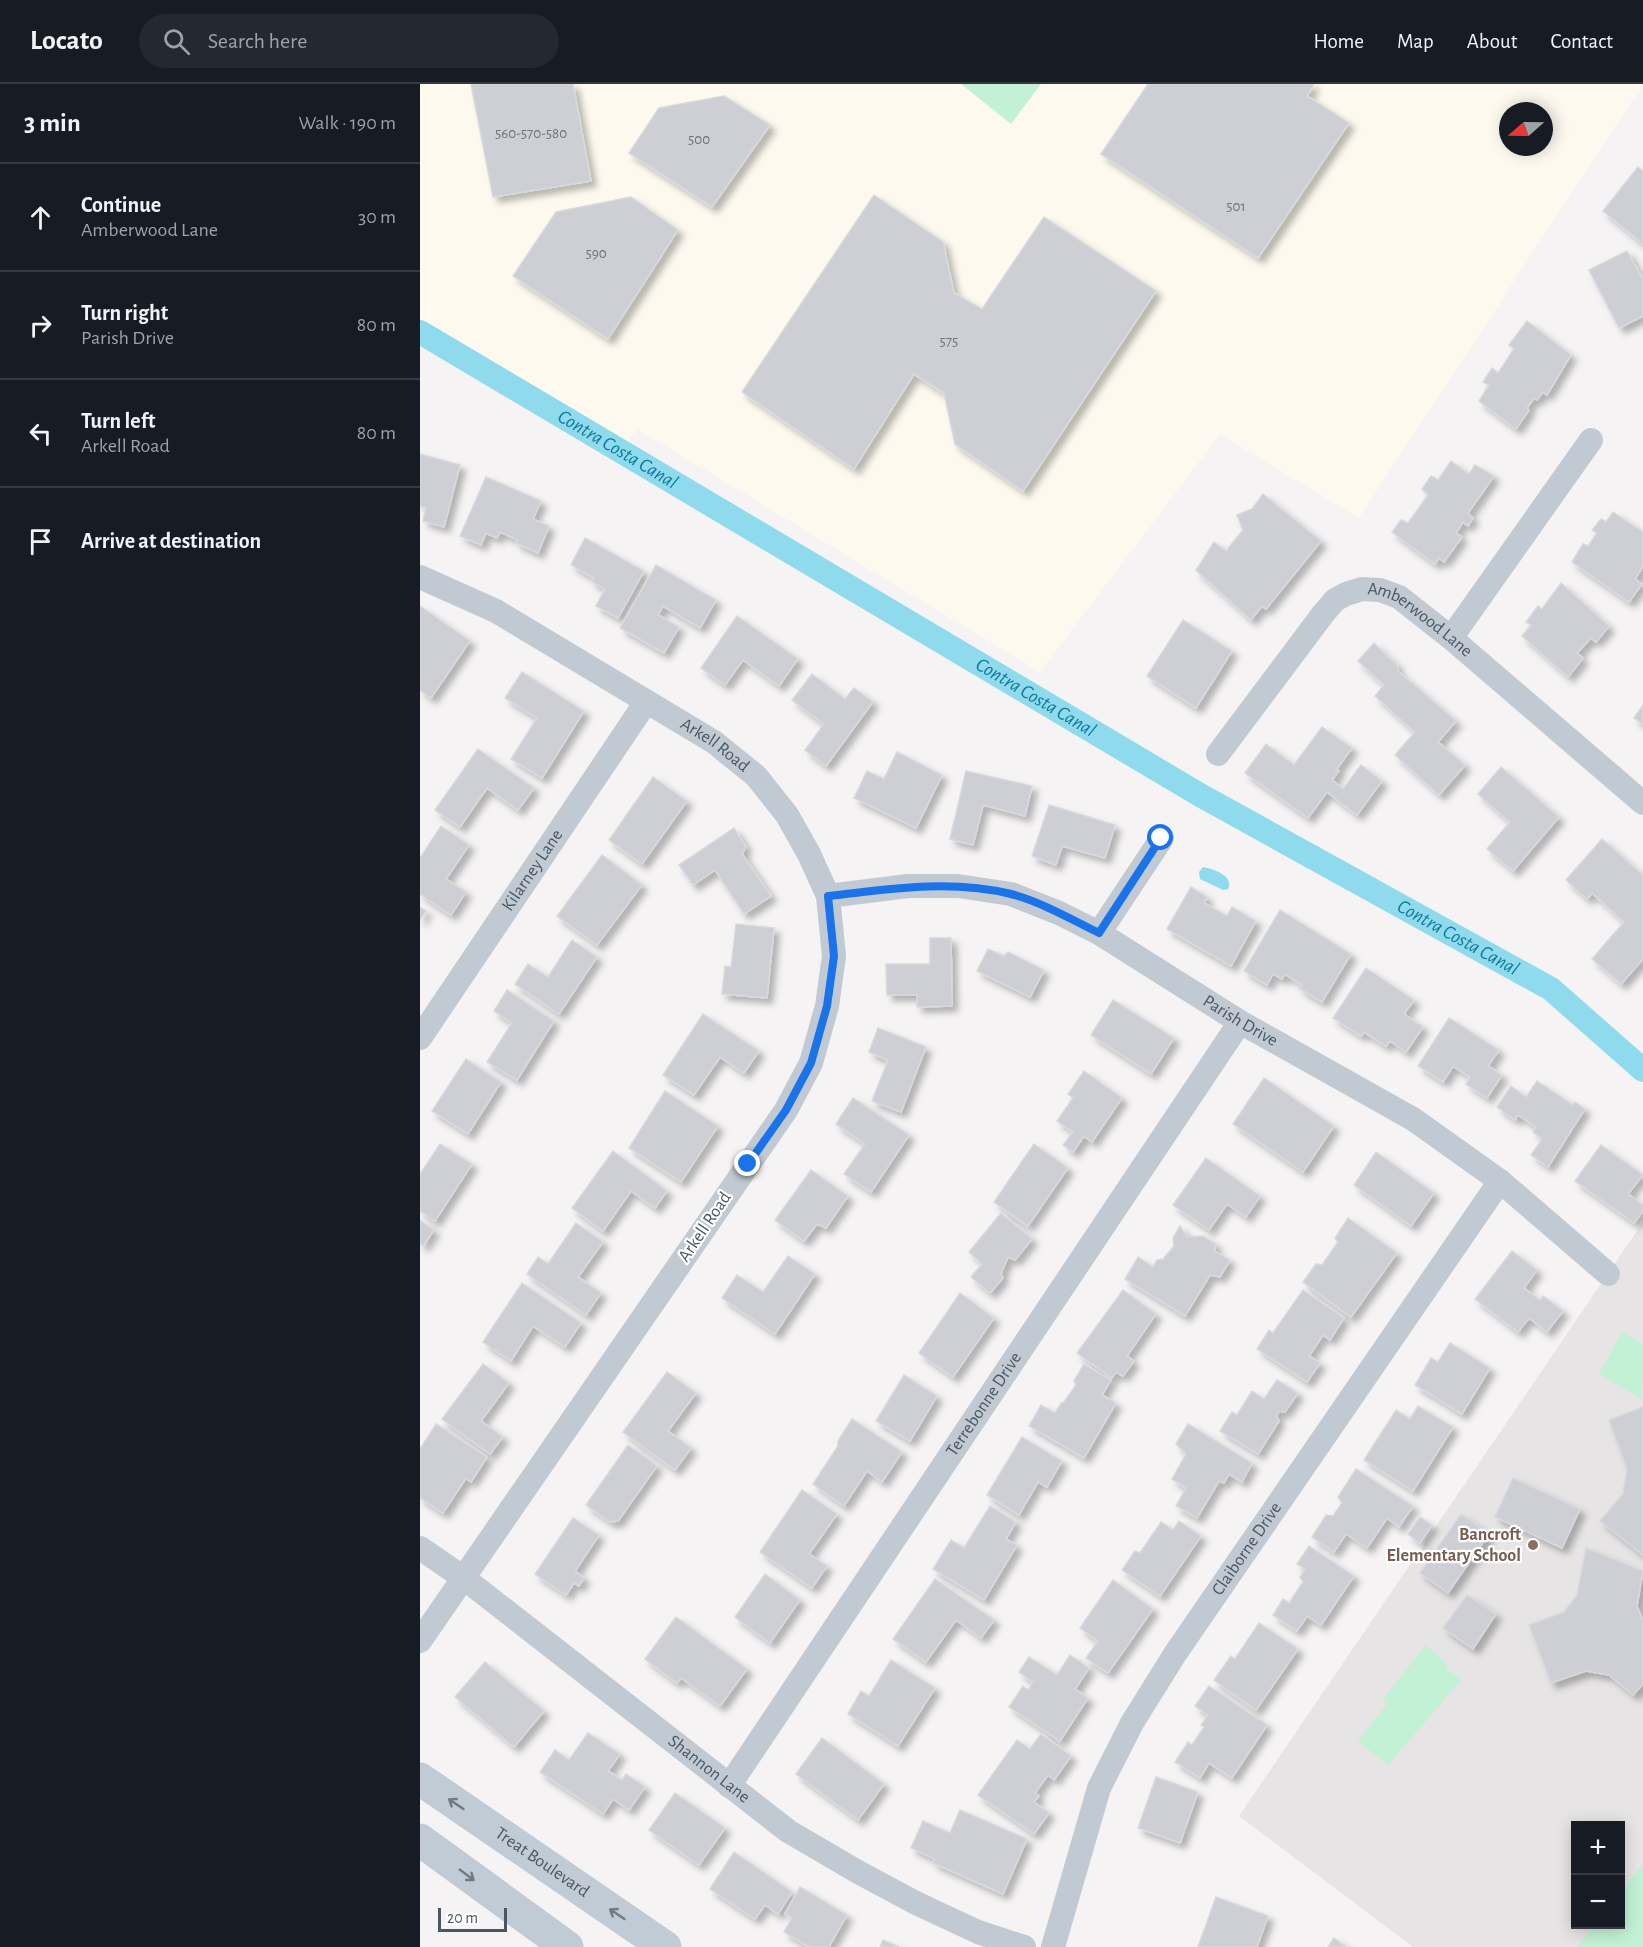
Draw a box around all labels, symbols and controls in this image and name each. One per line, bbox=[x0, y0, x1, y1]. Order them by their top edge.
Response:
search box bbox=[139, 14, 559, 68]
icon: search bbox=[160, 25, 193, 58]
text: Locato bbox=[30, 27, 103, 55]
text: Search here bbox=[208, 30, 307, 52]
text: Home bbox=[1313, 31, 1364, 52]
text: Map bbox=[1397, 31, 1434, 52]
text: About bbox=[1467, 31, 1517, 52]
text: Contact bbox=[1550, 31, 1613, 52]
north arrow bbox=[1499, 102, 1553, 156]
text: 3 min bbox=[24, 110, 81, 136]
text: Walk · 190 m bbox=[299, 113, 396, 133]
house number: 560-570-580 bbox=[495, 126, 567, 141]
house number: 500 bbox=[688, 132, 710, 147]
text: Continue bbox=[81, 194, 161, 216]
house number: 501 bbox=[1226, 199, 1246, 214]
icon: ahead bbox=[24, 201, 57, 234]
text: 30 m bbox=[358, 207, 396, 227]
text: Amberwood Lane bbox=[81, 220, 218, 240]
house number: 590 bbox=[585, 246, 607, 261]
text: Turn right bbox=[81, 302, 168, 324]
icon: right bbox=[24, 309, 57, 342]
text: 80 m bbox=[357, 315, 396, 335]
text: Parish Drive bbox=[81, 328, 174, 348]
house number: 575 bbox=[940, 334, 958, 349]
water label: Contra Costa Canal bbox=[554, 406, 681, 493]
text: Turn left bbox=[81, 410, 155, 432]
icon: left bbox=[24, 417, 57, 450]
text: 80 m bbox=[357, 423, 396, 443]
text: Arkell Road bbox=[81, 436, 170, 456]
icon: arrive bbox=[24, 525, 57, 558]
text: Arrive at destination bbox=[81, 530, 261, 552]
street label: Amberwood Lane bbox=[1367, 580, 1475, 661]
water label: Contra Costa Canal bbox=[972, 654, 1099, 741]
street label: Arkell Road bbox=[677, 715, 753, 776]
route start bbox=[1147, 824, 1173, 850]
street label: Kilarney Lane bbox=[499, 826, 566, 914]
water label: Contra Costa Canal bbox=[1394, 896, 1522, 979]
street label: Parish Drive bbox=[1200, 992, 1281, 1050]
route end bbox=[734, 1150, 760, 1176]
street label: Arkell Road bbox=[675, 1189, 735, 1265]
street label: Terrebonne Drive bbox=[943, 1349, 1025, 1460]
street label: Claiborne Drive bbox=[1209, 1499, 1285, 1599]
place label: Bancroft Elementary School bbox=[1386, 1526, 1521, 1565]
marker: Bancroft Elementary School bbox=[1526, 1538, 1540, 1552]
street label: Shannon Lane bbox=[665, 1732, 753, 1807]
one-way arrow bbox=[448, 1798, 465, 1810]
map controls bbox=[1571, 1821, 1625, 1929]
button: + bbox=[1571, 1821, 1625, 1875]
street label: Treat Boulevard bbox=[492, 1824, 592, 1901]
one-way arrow bbox=[459, 1868, 475, 1881]
button: − bbox=[1571, 1875, 1625, 1929]
scale bar bbox=[438, 1905, 507, 1932]
one-way arrow bbox=[609, 1908, 625, 1920]
text: 20 m bbox=[447, 1910, 478, 1926]

